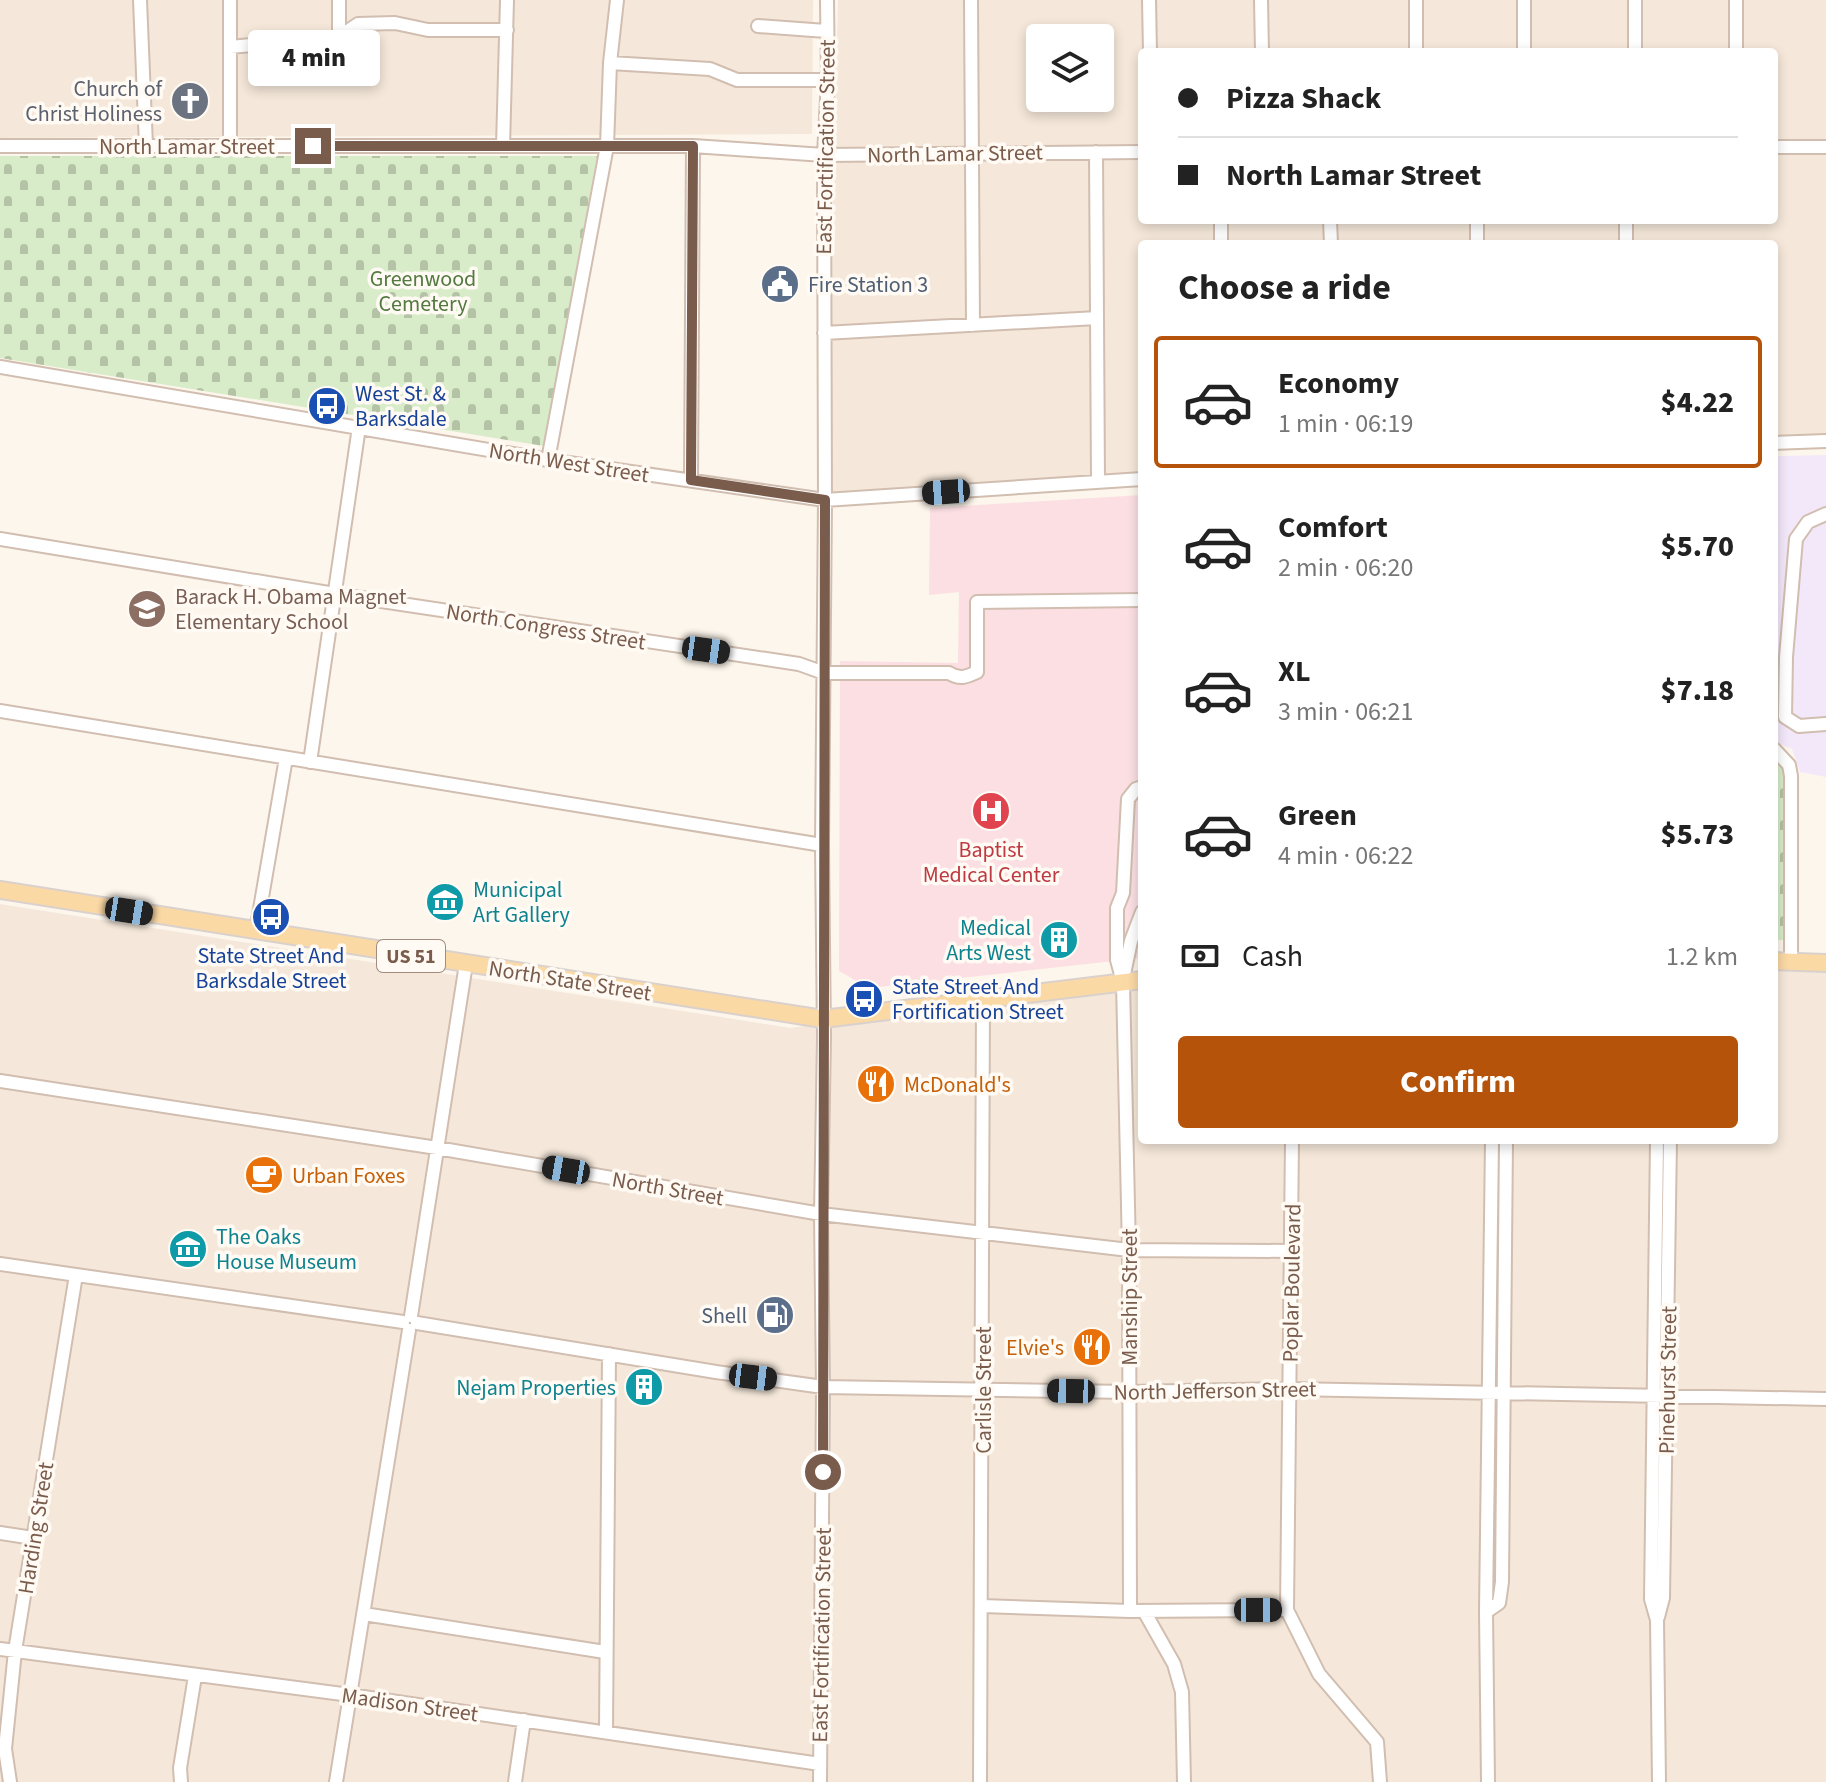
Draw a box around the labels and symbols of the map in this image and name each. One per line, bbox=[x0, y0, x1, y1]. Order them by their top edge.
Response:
callout: 4 min bbox=[247, 30, 379, 86]
street label: East Fortification Street bbox=[808, 39, 844, 255]
place label: Church of Christ Holiness bbox=[25, 73, 164, 130]
church icon: Church of Christ Holiness bbox=[169, 80, 211, 122]
route end bbox=[295, 128, 331, 164]
street label: North Lamar Street bbox=[99, 131, 275, 163]
street label: North Lamar Street bbox=[867, 136, 1044, 172]
park label: Greenwood Cemetery bbox=[370, 263, 476, 320]
public building icon: Fire Station 3 bbox=[759, 263, 801, 305]
place label: Fire Station 3 bbox=[808, 269, 928, 301]
place label: West St. & Barksdale bbox=[355, 378, 447, 435]
bus stop icon: West St. & Barksdale bbox=[306, 385, 348, 427]
street label: North West Street bbox=[487, 435, 652, 492]
car bbox=[921, 478, 971, 506]
place label: Barack H. Obama Magnet Elementary School bbox=[175, 581, 407, 638]
school or university icon: Barack H. Obama Magnet Elementary School bbox=[126, 588, 168, 630]
street label: North Congress Street bbox=[444, 595, 648, 659]
car bbox=[681, 635, 731, 665]
hospital icon: Baptist Medical Center bbox=[970, 790, 1012, 832]
place label: Baptist Medical Center bbox=[923, 834, 1060, 891]
place label: Municipal Art Gallery bbox=[473, 874, 570, 931]
museum icon: Municipal Art Gallery bbox=[424, 881, 466, 923]
car bbox=[103, 895, 155, 927]
bus stop icon: State Street And Barksdale Street bbox=[250, 896, 292, 938]
place label: Medical Arts West bbox=[946, 912, 1032, 969]
building icon: Medical Arts West bbox=[1038, 919, 1080, 961]
place label: State Street And Barksdale Street bbox=[195, 940, 347, 997]
road number: US 51 bbox=[377, 940, 445, 972]
street label: North State Street bbox=[486, 952, 654, 1010]
place label: State Street And Fortification Street bbox=[892, 971, 1064, 1028]
bus stop icon: State Street And Fortification Street bbox=[843, 978, 885, 1020]
restaurant icon: McDonald's bbox=[855, 1063, 897, 1105]
place label: McDonald's bbox=[904, 1069, 1011, 1101]
cafe icon: Urban Foxes bbox=[243, 1154, 285, 1196]
car bbox=[540, 1154, 592, 1186]
place label: Urban Foxes bbox=[292, 1160, 405, 1192]
street label: North Street bbox=[610, 1163, 727, 1215]
street label: Poplar Boulevard bbox=[1275, 1203, 1309, 1363]
place label: The Oaks House Museum bbox=[216, 1221, 357, 1278]
museum icon: The Oaks House Museum bbox=[167, 1228, 209, 1270]
street label: Manship Street bbox=[1114, 1228, 1146, 1366]
fuel station icon: Shell bbox=[754, 1294, 796, 1336]
place label: Shell bbox=[701, 1300, 747, 1332]
street label: Pinehurst Street bbox=[1651, 1305, 1685, 1454]
street label: Carlisle Street bbox=[968, 1326, 1000, 1454]
restaurant icon: Elvie's bbox=[1071, 1326, 1113, 1368]
place label: Elvie's bbox=[1006, 1332, 1064, 1364]
car bbox=[728, 1362, 778, 1392]
building icon: Nejam Properties bbox=[623, 1366, 665, 1408]
place label: Nejam Properties bbox=[456, 1372, 616, 1404]
street label: North Jefferson Street bbox=[1113, 1373, 1317, 1409]
car bbox=[1047, 1379, 1095, 1403]
route start bbox=[805, 1454, 841, 1490]
street label: Harding Street bbox=[10, 1459, 62, 1596]
street label: East Fortification Street bbox=[804, 1527, 840, 1743]
car bbox=[1234, 1598, 1282, 1622]
street label: Madison Street bbox=[340, 1680, 481, 1730]

